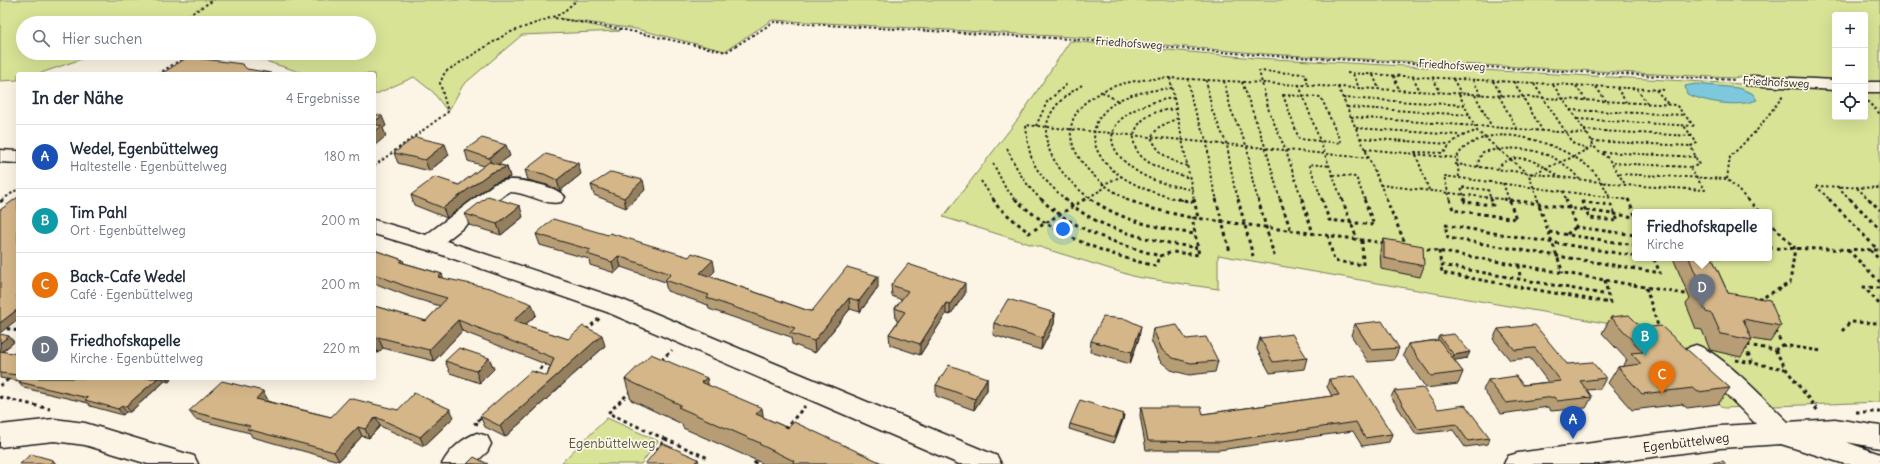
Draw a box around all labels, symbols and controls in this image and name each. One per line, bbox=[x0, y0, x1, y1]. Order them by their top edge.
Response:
map controls bbox=[1832, 12, 1868, 120]
button: + bbox=[1832, 12, 1868, 48]
search box bbox=[16, 16, 376, 60]
icon: search bbox=[30, 27, 52, 49]
text: Hier suchen bbox=[62, 29, 142, 48]
street label: Friedhofsweg bbox=[1095, 34, 1163, 52]
button: − bbox=[1832, 48, 1868, 84]
street label: Friedhofsweg bbox=[1418, 56, 1486, 74]
street label: Friedhofsweg bbox=[1742, 73, 1810, 91]
button: locate bbox=[1832, 84, 1868, 120]
text: In der Nähe bbox=[32, 87, 124, 109]
text: 4 Ergebnisse bbox=[286, 90, 360, 107]
text: Wedel, Egenbüttelweg bbox=[70, 139, 219, 158]
text: A bbox=[41, 148, 49, 165]
text: 180 m bbox=[324, 148, 360, 165]
text: Haltestelle · Egenbüttelweg bbox=[70, 158, 227, 175]
text: Tim Pahl bbox=[70, 203, 127, 222]
popup bbox=[1632, 209, 1772, 261]
text: B bbox=[41, 212, 49, 229]
text: 200 m bbox=[321, 212, 360, 229]
text: Friedhofskapelle bbox=[1647, 217, 1757, 236]
your location bbox=[1053, 219, 1073, 239]
text: Ort · Egenbüttelweg bbox=[70, 222, 186, 239]
text: Kirche bbox=[1647, 236, 1684, 253]
text: Back-Cafe Wedel bbox=[70, 267, 186, 286]
pin: D bbox=[1689, 274, 1715, 307]
text: C bbox=[41, 276, 49, 293]
text: 200 m bbox=[321, 276, 360, 293]
text: Café · Egenbüttelweg bbox=[70, 286, 193, 303]
pin: B bbox=[1632, 323, 1658, 356]
text: Friedhofskapelle bbox=[70, 331, 181, 350]
text: D bbox=[40, 340, 50, 357]
text: 220 m bbox=[323, 340, 360, 357]
text: Kirche · Egenbüttelweg bbox=[70, 350, 203, 367]
pin: C bbox=[1649, 361, 1675, 394]
pin: A bbox=[1560, 406, 1586, 439]
street label: Egenbüttelweg bbox=[1642, 429, 1730, 456]
park label: Egenbüttelweg bbox=[568, 435, 656, 452]

